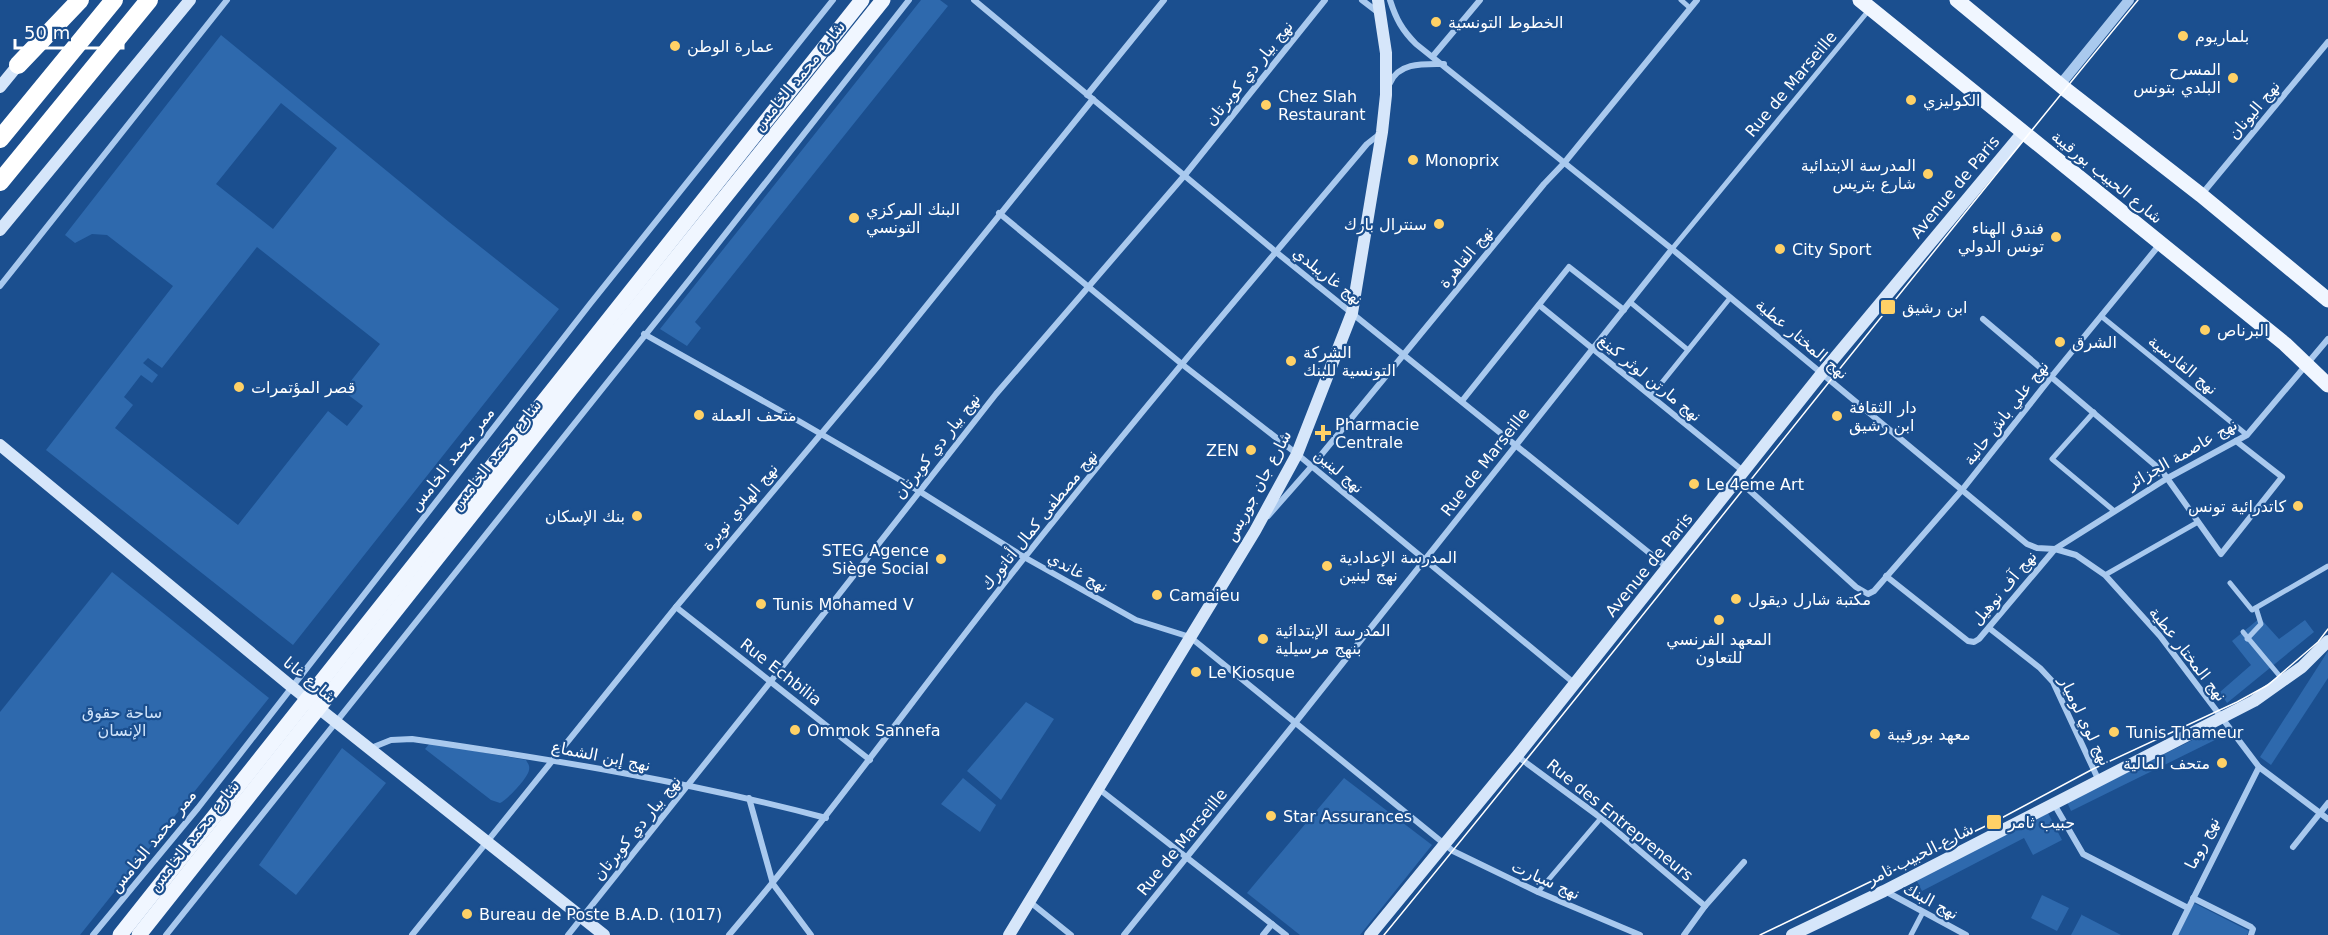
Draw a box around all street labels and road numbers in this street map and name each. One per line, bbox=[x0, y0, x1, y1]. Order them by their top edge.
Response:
street label: شارع محمد الخامس bbox=[749, 17, 850, 135]
street label: نهج بيار دي كوبرتان bbox=[1201, 17, 1298, 130]
street label: Rue de Marseille bbox=[1741, 27, 1841, 141]
street label: نهج اليونان bbox=[2224, 77, 2285, 144]
street label: شارع الحبيب بورقيبة bbox=[2047, 126, 2166, 228]
street label: Avenue de Paris bbox=[1907, 132, 2003, 242]
street label: نهج القاهرة bbox=[1435, 222, 1498, 293]
street label: نهج غاريبلدي bbox=[1289, 243, 1367, 310]
street label: نهج المختار عطية bbox=[1751, 295, 1852, 384]
street label: نهج مارتن لوثر كينغ bbox=[1594, 331, 1705, 426]
street label: نهج القادسية bbox=[2144, 331, 2221, 399]
street label: نهج علي باش حانبة bbox=[1959, 357, 2053, 470]
street label: نهج بيار دي كوبرتان bbox=[890, 389, 985, 503]
street label: شارع محمد الخامس bbox=[447, 396, 546, 515]
street label: ممر محمد الخامس bbox=[405, 403, 499, 515]
street label: Rue de Marseille bbox=[1437, 404, 1533, 520]
street label: نهج عاصمة الجزائر bbox=[2123, 415, 2241, 495]
street label: شارع جان جوريس bbox=[1221, 427, 1296, 545]
street label: نهج مصطفى كمال أتاتورك bbox=[976, 445, 1102, 595]
street label: نهج لينين bbox=[1310, 445, 1368, 498]
street label: نهج الهادي نويرة bbox=[698, 460, 783, 555]
street label: Avenue de Paris bbox=[1601, 509, 1697, 621]
street label: نهج آف نوهيل bbox=[1967, 547, 2041, 630]
street label: نهج غاندي bbox=[1044, 548, 1111, 597]
street label: نهج المختار عطية bbox=[2144, 603, 2231, 706]
street label: Rue Echbilia bbox=[737, 634, 825, 710]
street label: شارع غانا bbox=[279, 653, 341, 708]
street label: نهج لوي لوميار bbox=[2054, 672, 2115, 769]
street label: نهج إبن الشماع bbox=[550, 737, 652, 776]
street label: Rue des Entrepreneurs bbox=[1543, 755, 1697, 885]
street label: نهج بيار دي كوبرتان bbox=[589, 772, 686, 885]
street label: شارع محمد الخامس bbox=[145, 777, 244, 896]
street label: Rue de Marseille bbox=[1133, 785, 1231, 899]
street label: ممر محمد الخامس bbox=[106, 786, 201, 897]
street label: نهج روما bbox=[2181, 814, 2224, 873]
street label: شارع الحبيب ثامر bbox=[1862, 819, 1977, 890]
street label: نهج سبارت bbox=[1508, 856, 1583, 904]
street label: نهج البنك bbox=[1900, 879, 1962, 924]

